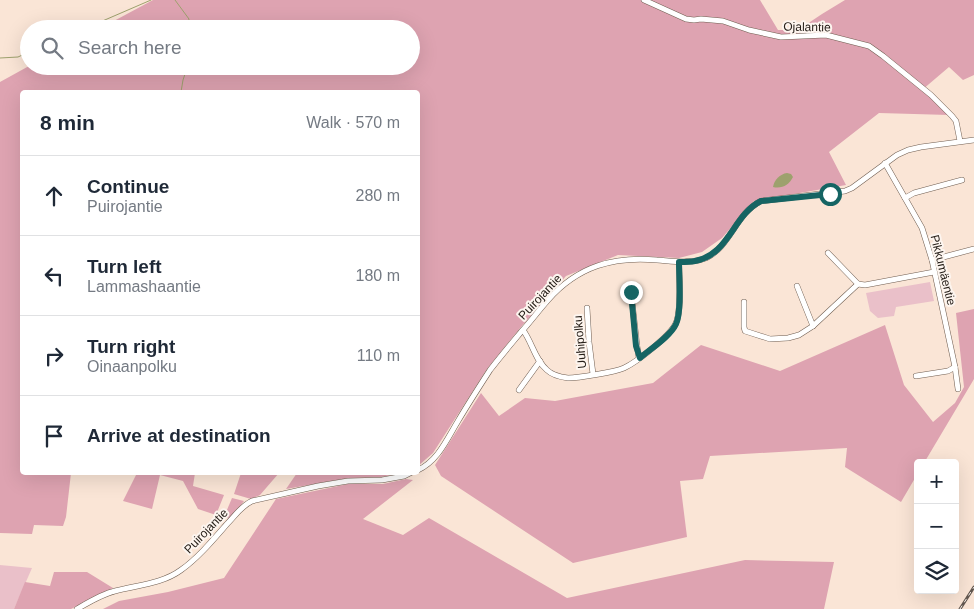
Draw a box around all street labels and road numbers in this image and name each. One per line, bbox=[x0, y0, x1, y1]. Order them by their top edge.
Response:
street label: Ojalantie bbox=[783, 20, 831, 34]
street label: Pikkumäentie bbox=[927, 233, 959, 307]
street label: Puirojantie bbox=[516, 271, 565, 323]
street label: Uuhipolku bbox=[571, 315, 589, 369]
street label: Puirojantie bbox=[181, 506, 231, 556]

